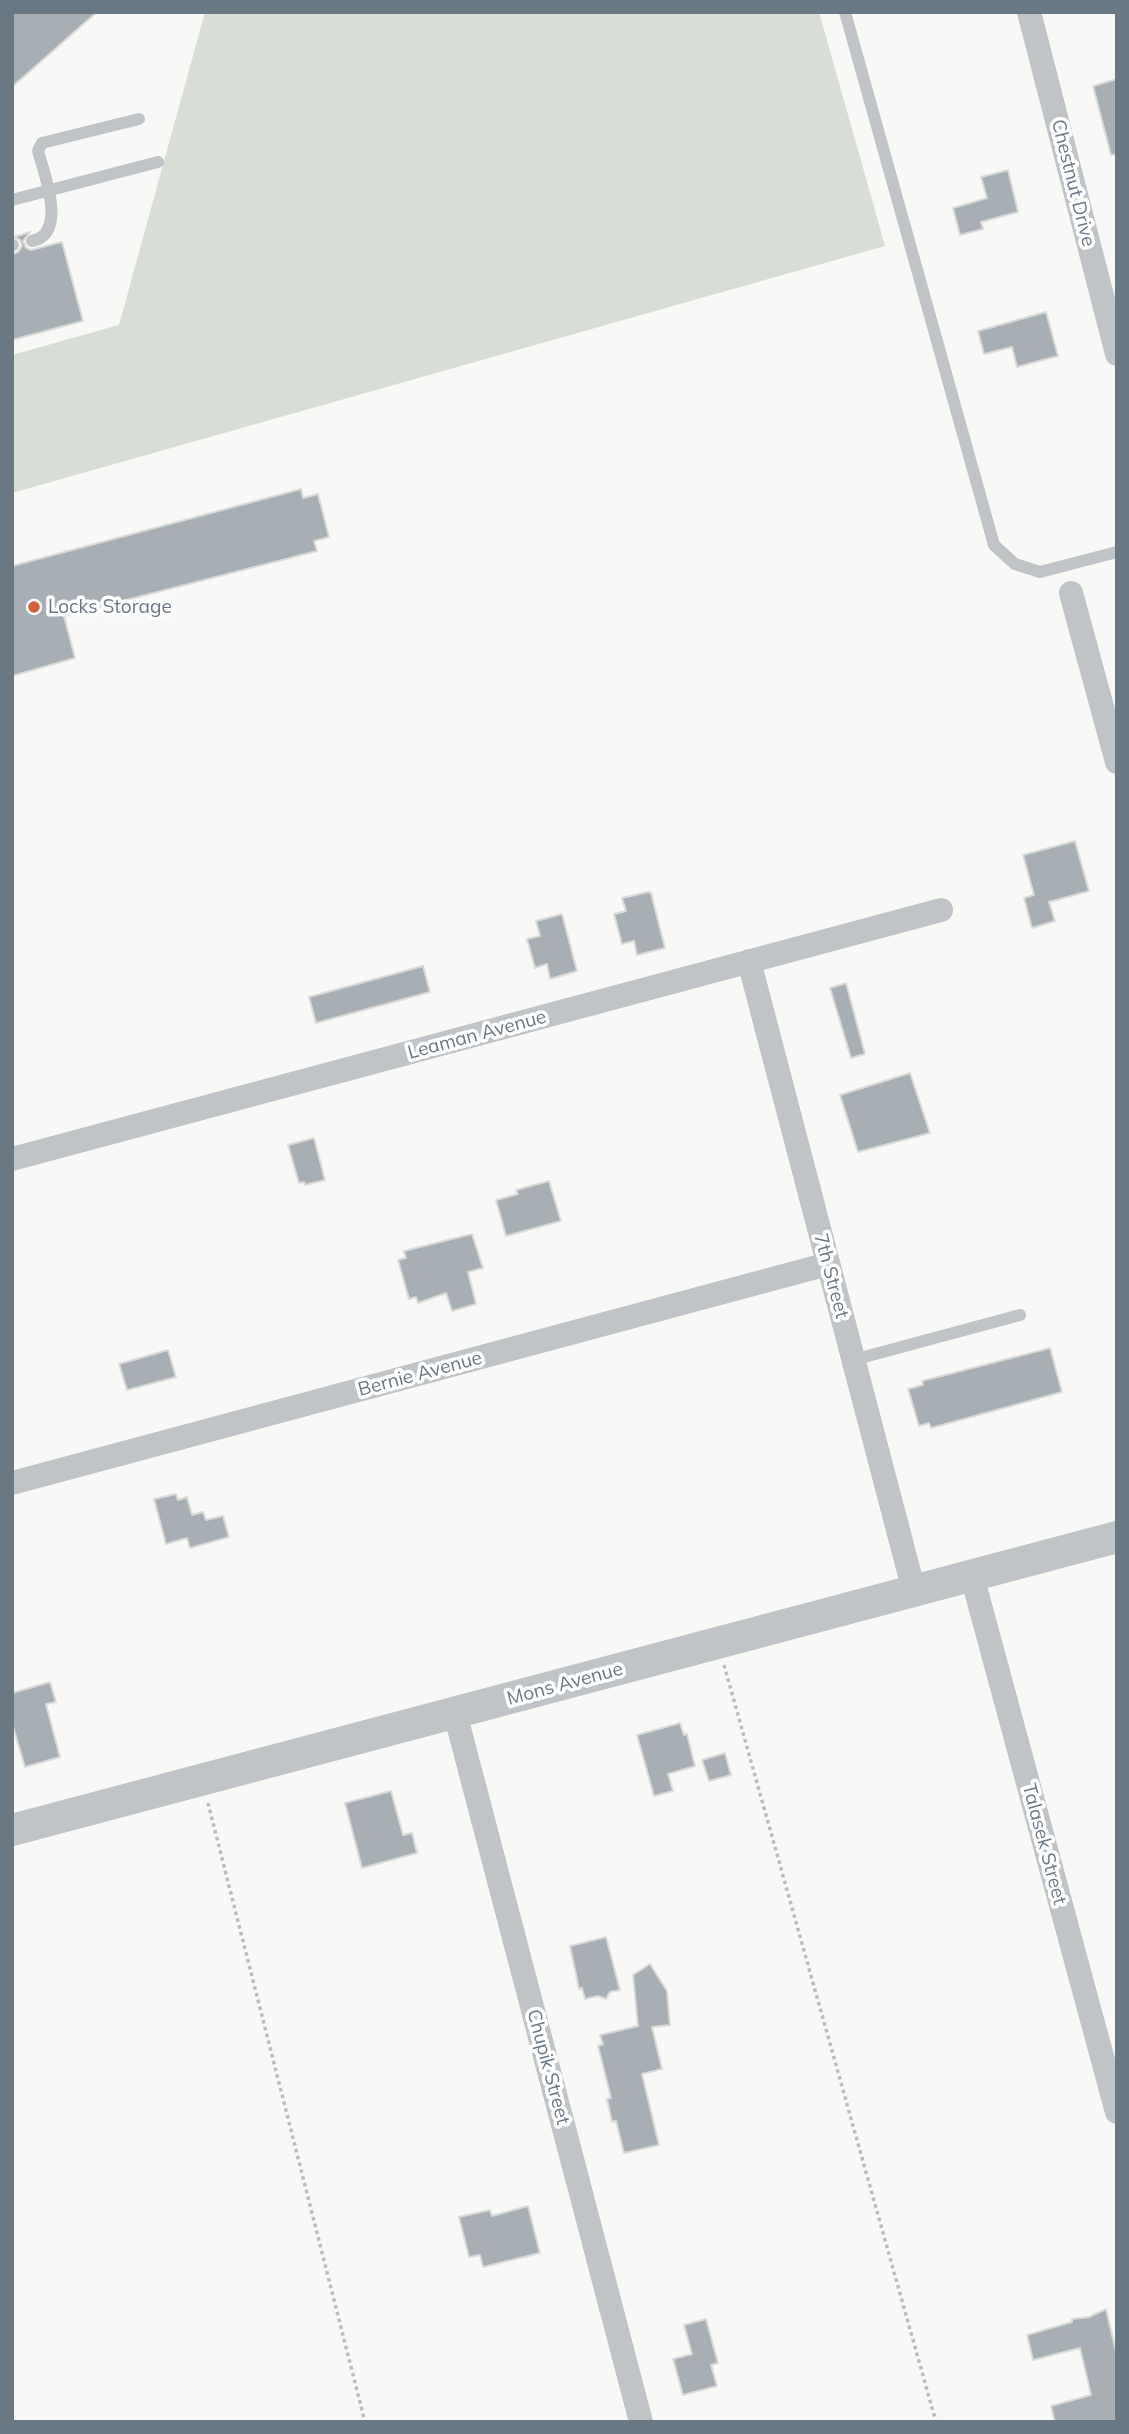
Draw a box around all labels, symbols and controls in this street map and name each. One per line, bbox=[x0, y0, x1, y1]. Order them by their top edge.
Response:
street label: Chestnut Drive bbox=[1046, 117, 1100, 249]
place label: Locks Storage bbox=[48, 596, 172, 618]
marker: Locks Storage bbox=[26, 599, 42, 615]
street label: Leaman Avenue bbox=[405, 1006, 549, 1064]
street label: 7th Street bbox=[809, 1231, 853, 1321]
street label: Bernie Avenue bbox=[356, 1347, 484, 1401]
street label: Mons Avenue bbox=[505, 1658, 625, 1710]
street label: Talasek Street bbox=[1017, 1781, 1071, 1907]
street label: Chupik Street bbox=[522, 2007, 574, 2127]

